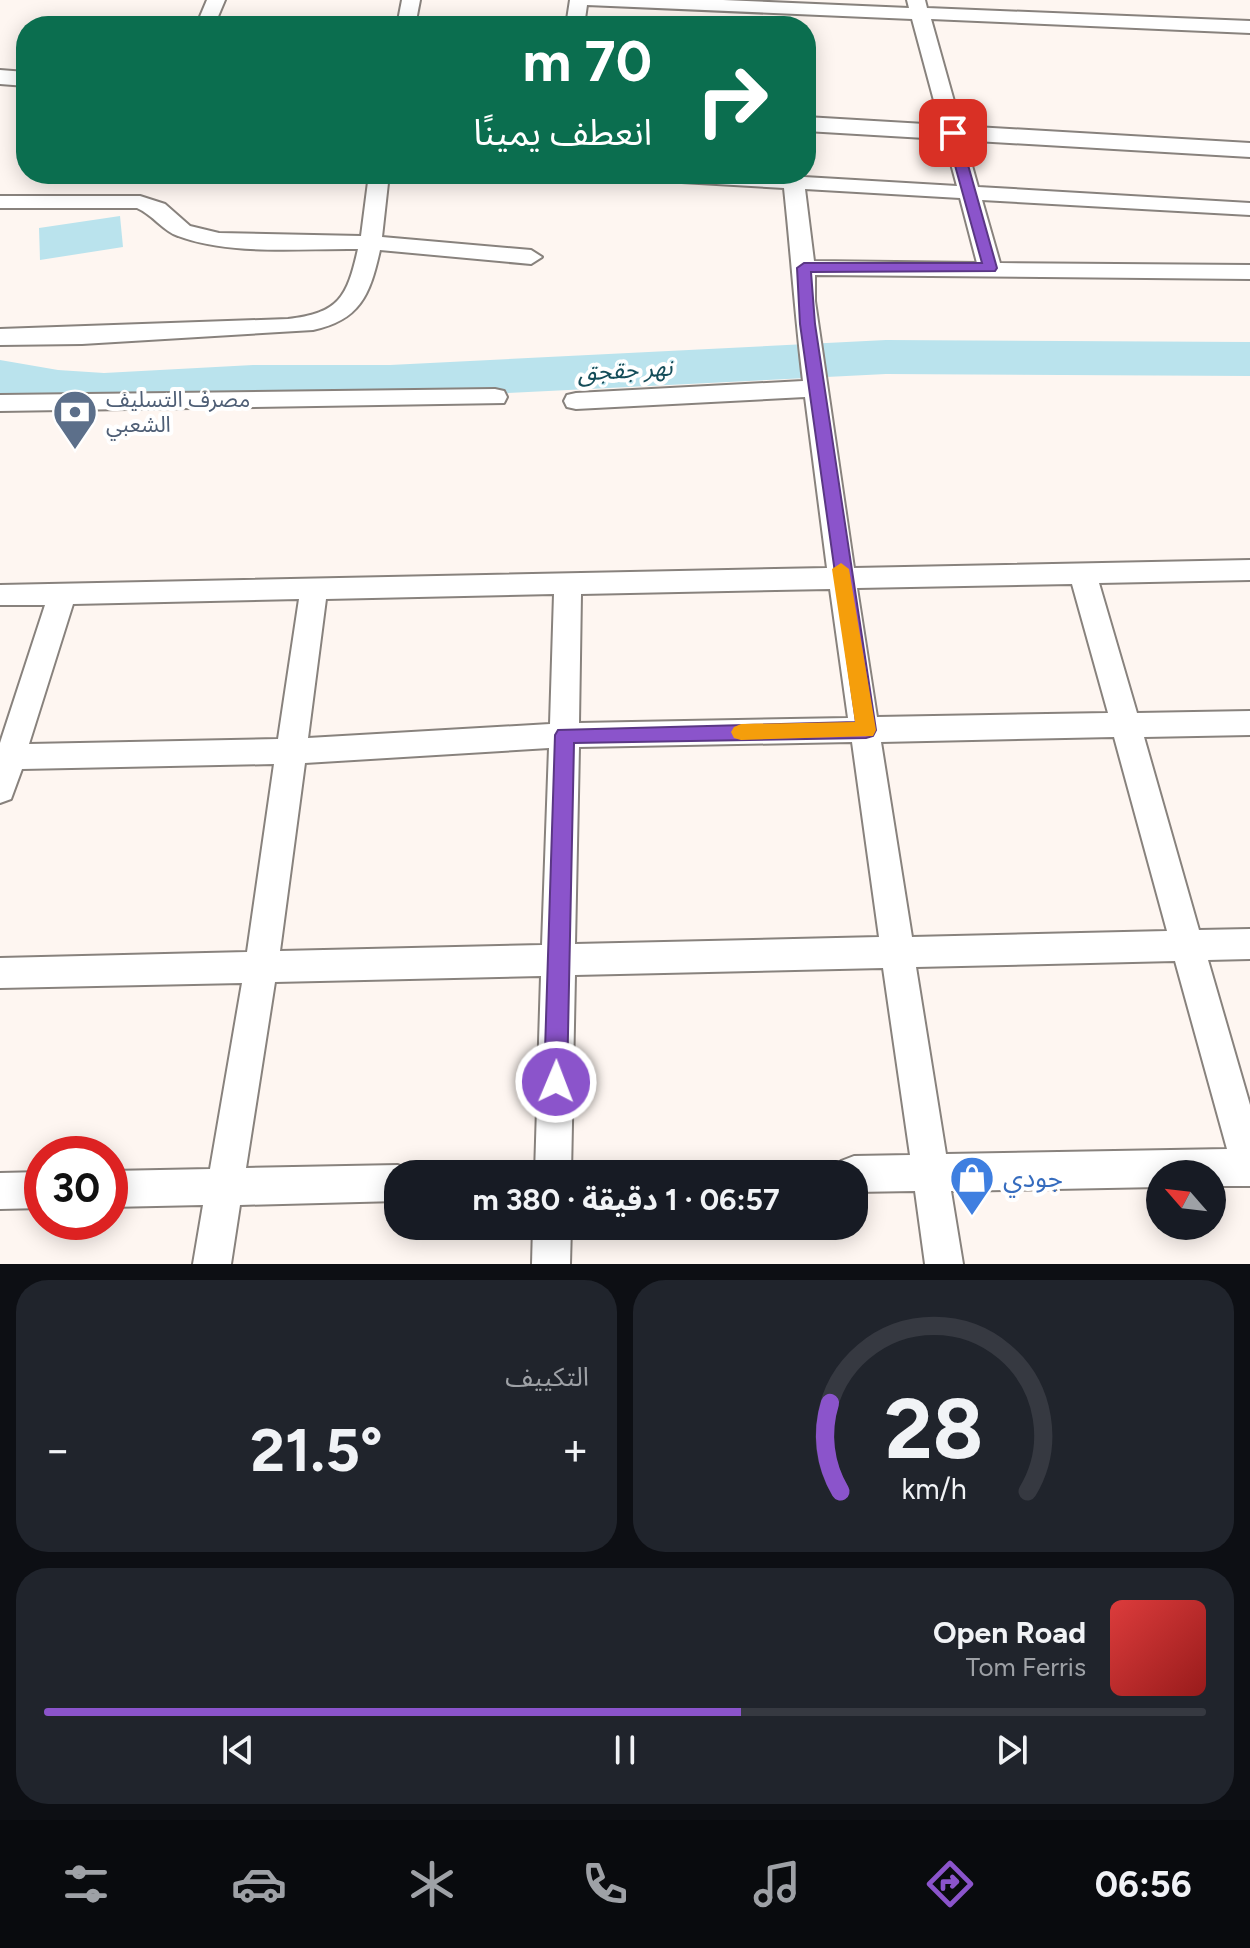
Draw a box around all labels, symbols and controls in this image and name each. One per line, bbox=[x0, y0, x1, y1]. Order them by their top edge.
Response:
text: 70 m bbox=[522, 28, 652, 95]
icon: right bbox=[680, 48, 784, 152]
pin bbox=[919, 99, 987, 167]
text: انعطف يمينًا bbox=[473, 111, 652, 154]
icon: arrive bbox=[931, 111, 975, 155]
water label: نهر جقجق bbox=[577, 352, 675, 387]
place label: مصرف التسليف الشعبي bbox=[106, 386, 250, 441]
bank icon: مصرف التسليف الشعبي bbox=[51, 388, 99, 451]
position arrow bbox=[514, 1040, 598, 1124]
speed limit sign: 30 bbox=[24, 1136, 128, 1240]
shop icon: جودي bbox=[948, 1154, 996, 1217]
north arrow bbox=[1146, 1160, 1226, 1240]
map controls bbox=[1146, 1160, 1226, 1240]
place label: جودي bbox=[1003, 1162, 1063, 1198]
text: 06:57 · 1 دقيقة · 380 m bbox=[472, 1181, 780, 1218]
text: التكييف bbox=[505, 1361, 589, 1393]
text: 28 bbox=[884, 1379, 983, 1479]
text: 21.5° bbox=[250, 1414, 383, 1486]
text: − bbox=[44, 1423, 71, 1476]
text: + bbox=[562, 1423, 589, 1476]
text: km/h bbox=[901, 1472, 966, 1506]
text: Open Road bbox=[933, 1614, 1086, 1651]
text: Tom Ferris bbox=[966, 1651, 1086, 1683]
icon: previous bbox=[216, 1728, 260, 1772]
icon: pause bbox=[603, 1728, 647, 1772]
icon: next bbox=[990, 1728, 1034, 1772]
icon: filters bbox=[58, 1856, 114, 1912]
icon: car bbox=[231, 1856, 287, 1912]
icon: climate bbox=[404, 1856, 460, 1912]
icon: phone bbox=[577, 1856, 633, 1912]
icon: music bbox=[749, 1856, 805, 1912]
icon: directions bbox=[922, 1856, 978, 1912]
text: 06:56 bbox=[1095, 1863, 1192, 1906]

